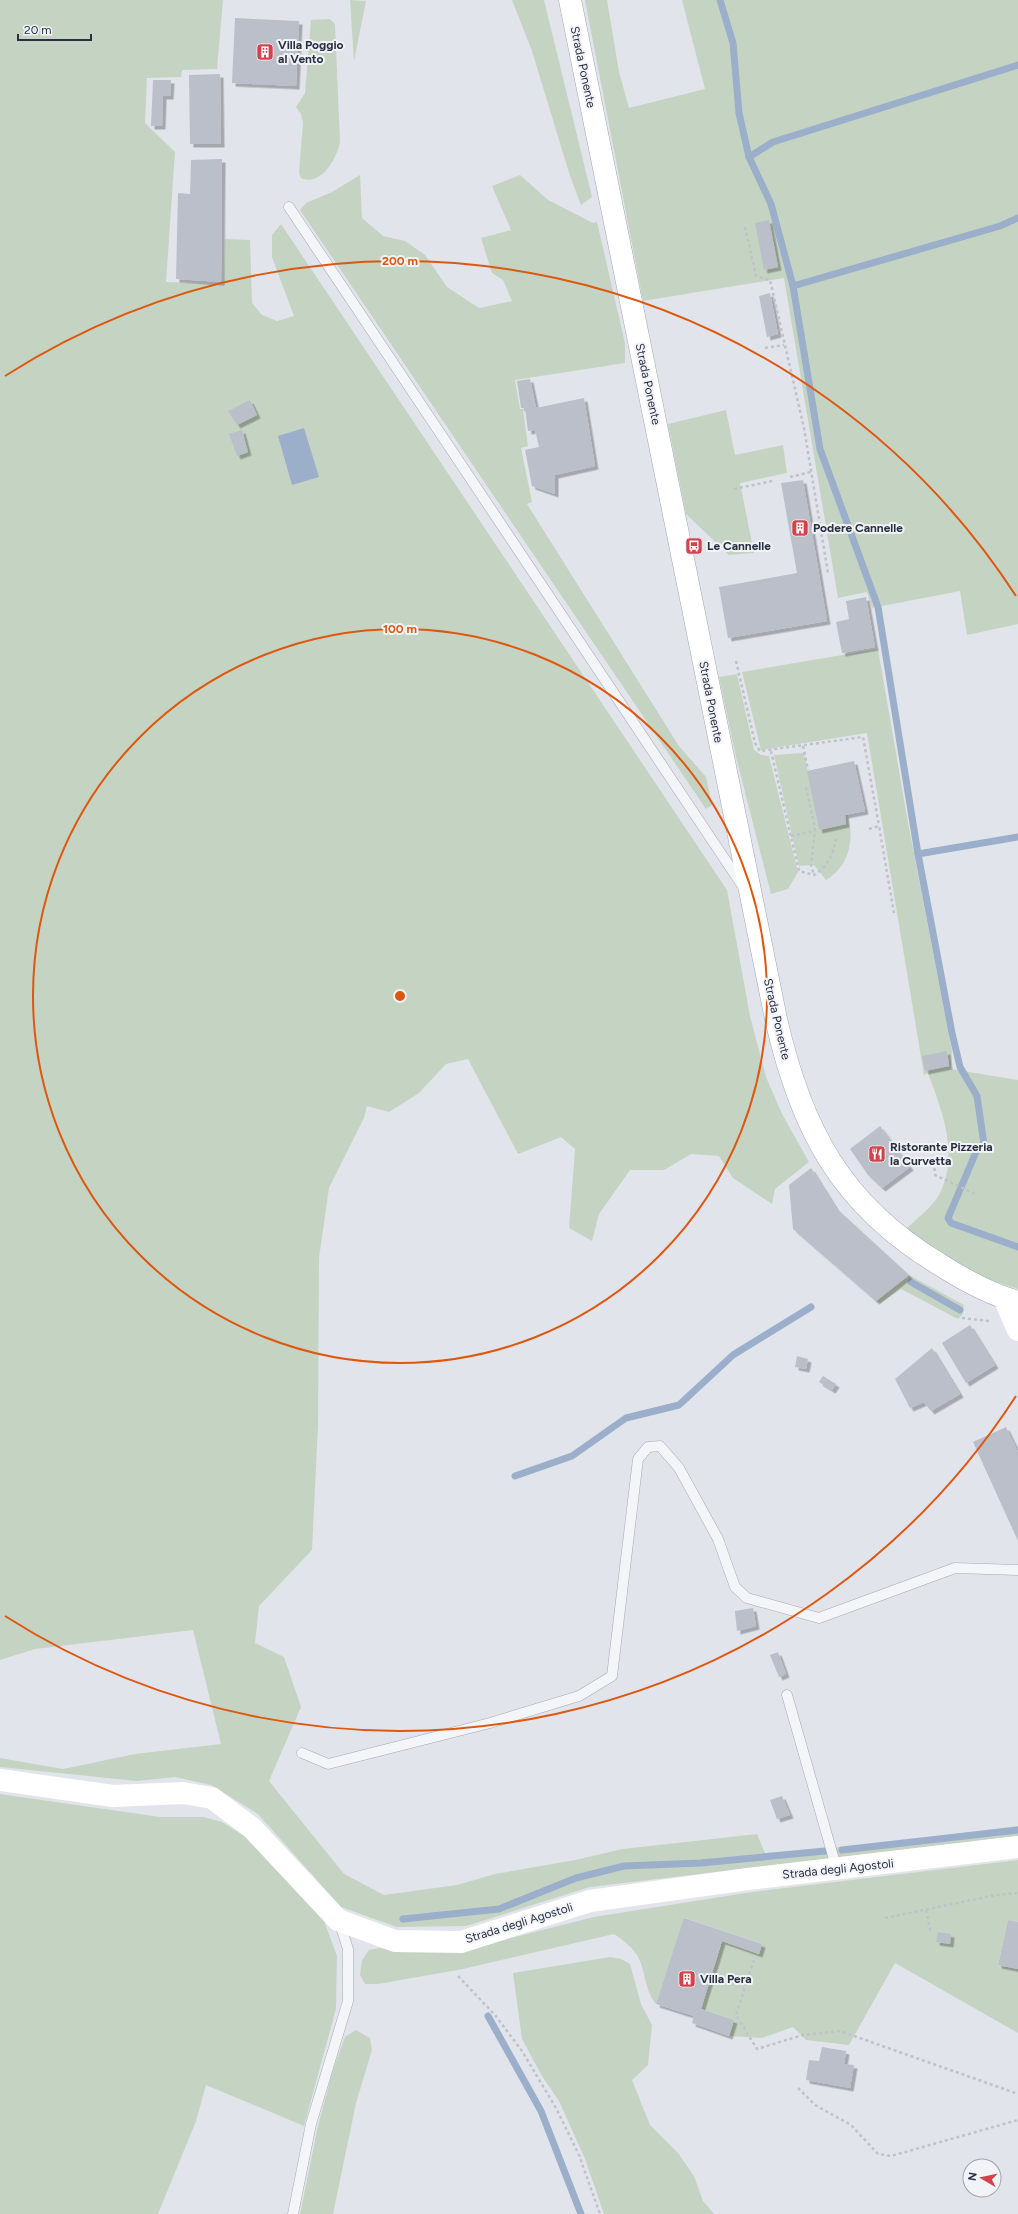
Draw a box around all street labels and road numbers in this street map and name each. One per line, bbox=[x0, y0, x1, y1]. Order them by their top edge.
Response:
street label: Strada Ponente bbox=[568, 25, 599, 109]
street label: Strada Ponente bbox=[633, 342, 664, 426]
street label: Strada Ponente bbox=[696, 660, 726, 744]
street label: Strada Ponente bbox=[761, 977, 793, 1061]
street label: Strada degli Agostoli bbox=[782, 1856, 894, 1882]
street label: Strada degli Agostoli bbox=[464, 1900, 574, 1946]

